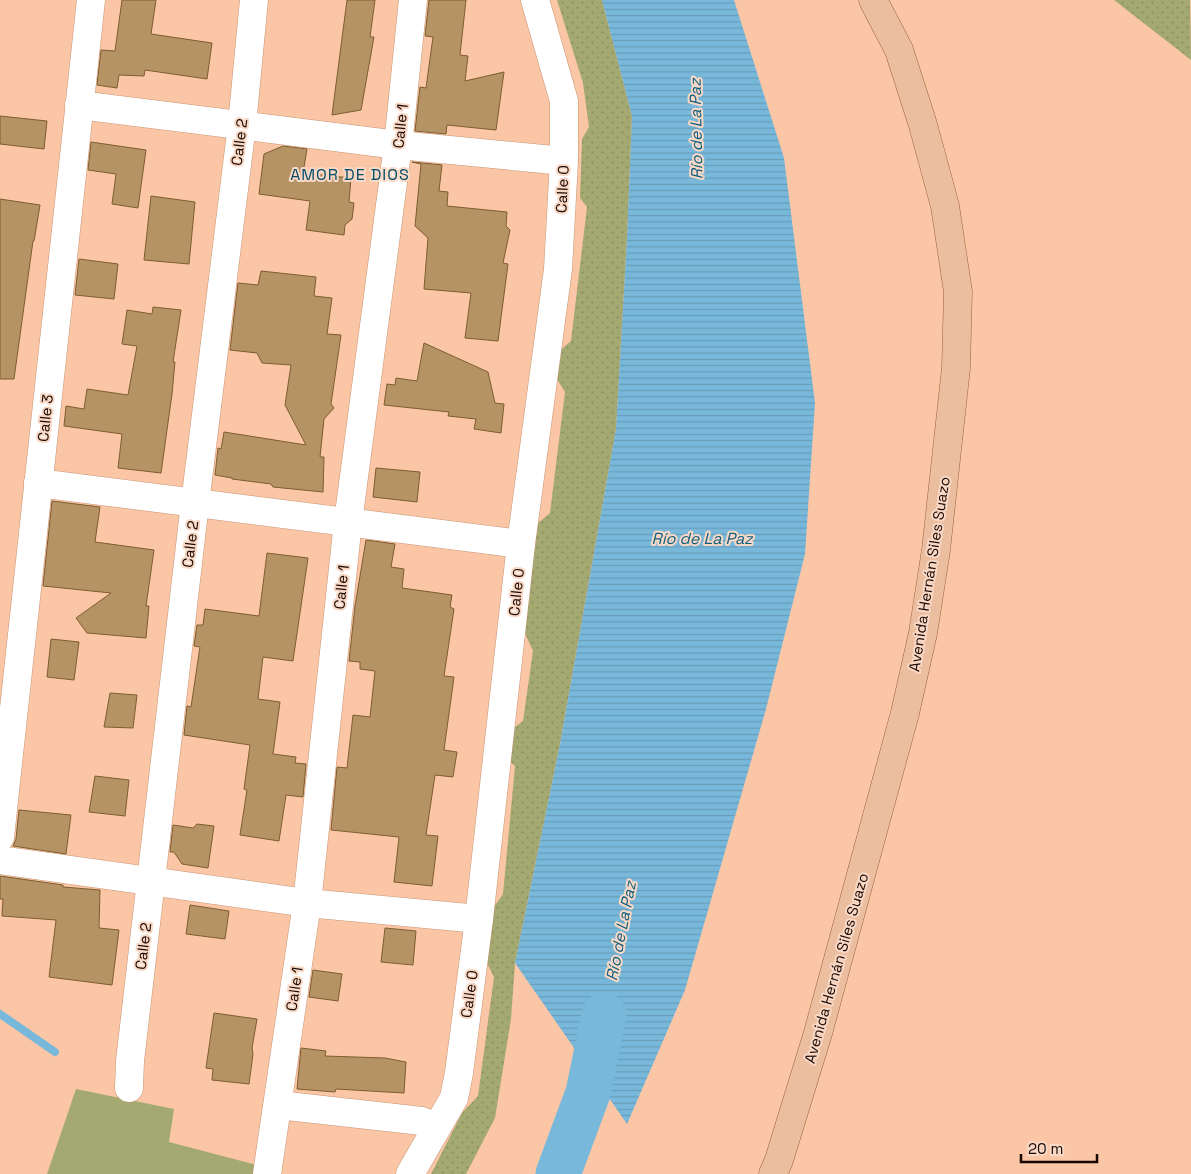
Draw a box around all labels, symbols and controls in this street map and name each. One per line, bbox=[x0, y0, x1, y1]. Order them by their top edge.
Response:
water label: Río de La Paz bbox=[685, 77, 707, 180]
street label: Calle 1 bbox=[388, 103, 412, 149]
street label: Calle 2 bbox=[227, 117, 251, 167]
district label: AMOR DE DIOS bbox=[290, 164, 410, 185]
street label: Calle 0 bbox=[551, 165, 573, 213]
street label: Calle 3 bbox=[33, 393, 57, 443]
street label: Avenida Hernán Siles Suazo bbox=[904, 475, 954, 673]
street label: Calle 2 bbox=[178, 519, 202, 569]
water label: Río de La Paz bbox=[652, 528, 754, 549]
street label: Calle 1 bbox=[329, 564, 353, 610]
street label: Calle 0 bbox=[504, 567, 528, 617]
street label: Avenida Hernán Siles Suazo bbox=[800, 871, 872, 1065]
water label: Río de La Paz bbox=[601, 878, 641, 983]
street label: Calle 2 bbox=[131, 921, 155, 971]
street label: Calle 1 bbox=[281, 966, 307, 1012]
street label: Calle 0 bbox=[456, 969, 482, 1019]
scale bar bbox=[1021, 1132, 1097, 1164]
text: 20 m bbox=[1028, 1139, 1063, 1158]

